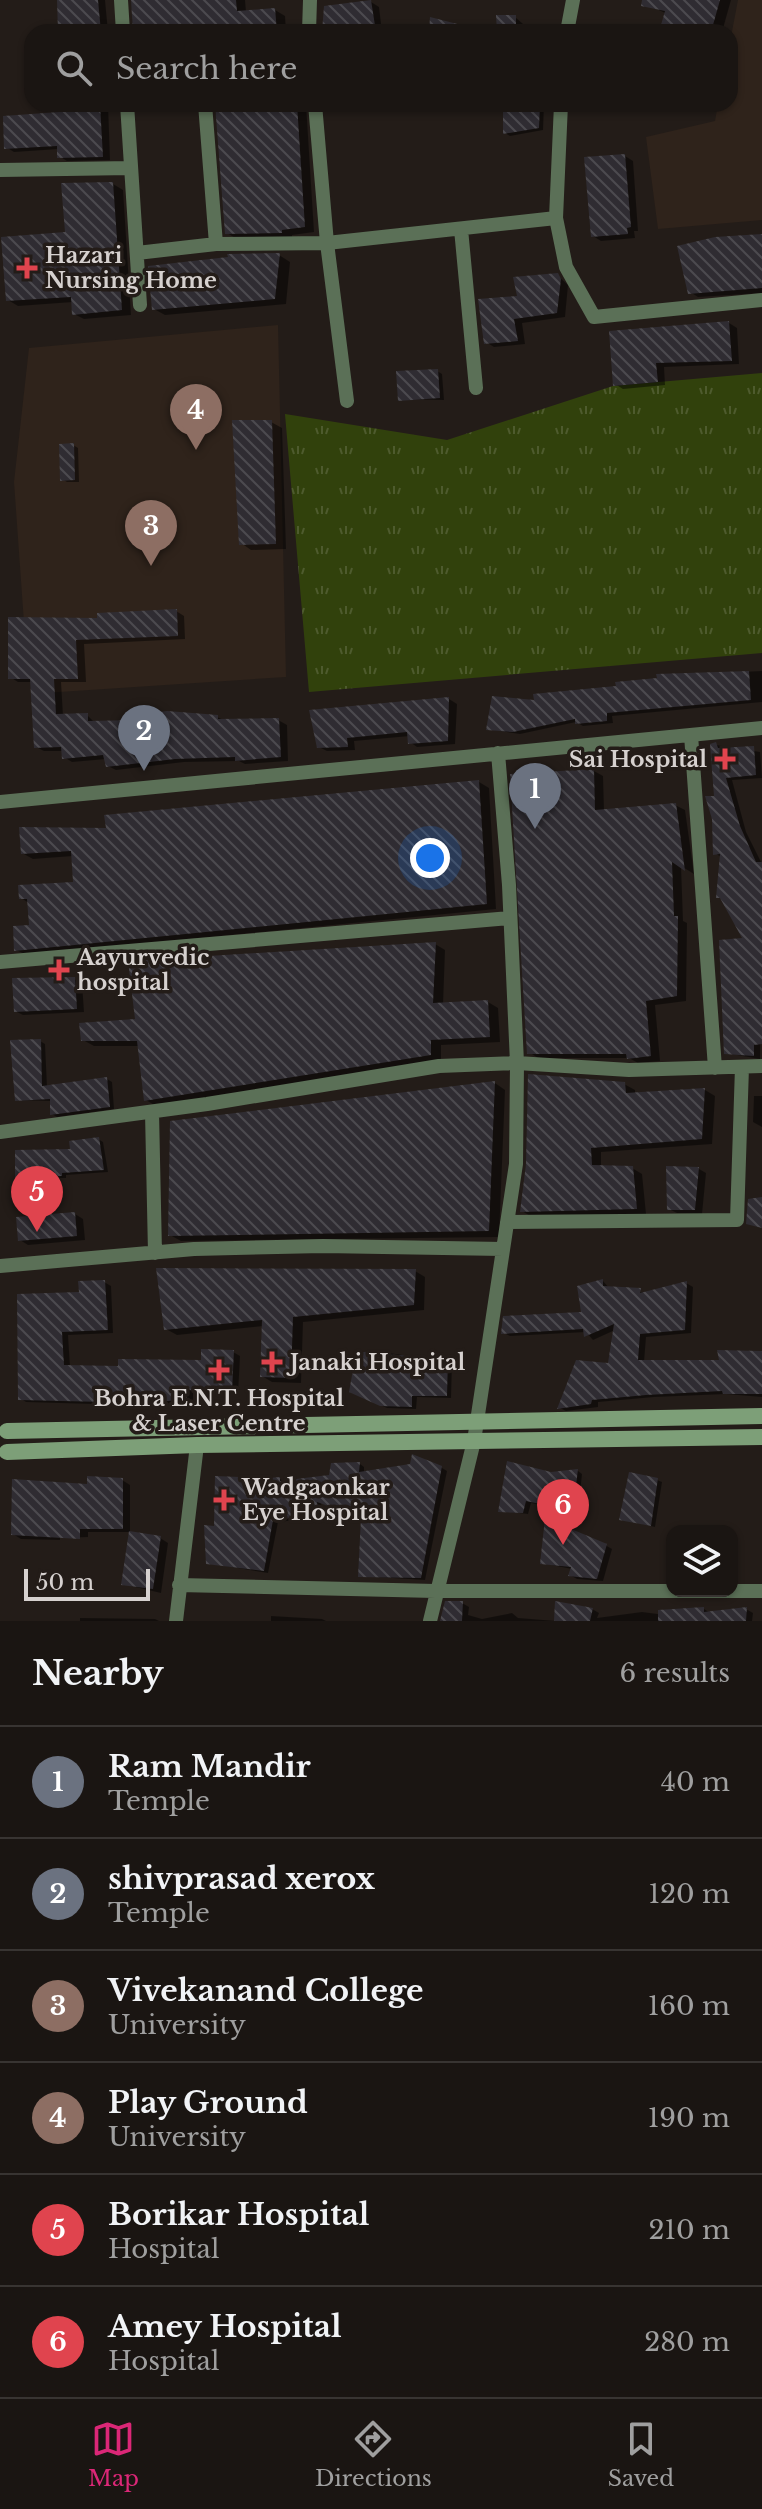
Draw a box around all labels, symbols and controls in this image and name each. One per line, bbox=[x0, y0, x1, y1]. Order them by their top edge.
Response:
search box bbox=[24, 24, 738, 112]
icon: search bbox=[52, 46, 96, 90]
text: Search here bbox=[116, 50, 297, 87]
place label: Hazari Nursing Home bbox=[45, 242, 217, 294]
marker: Hazari Nursing Home bbox=[16, 257, 38, 279]
pin: 4 bbox=[170, 384, 222, 450]
pin: 3 bbox=[125, 500, 177, 566]
pin: 2 bbox=[118, 705, 170, 771]
place label: Sai Hospital bbox=[569, 746, 707, 773]
marker: Sai Hospital bbox=[714, 748, 736, 770]
pin: 1 bbox=[509, 763, 561, 829]
your location bbox=[410, 838, 450, 878]
place label: Aayurvedic hospital bbox=[76, 944, 209, 996]
marker: Aayurvedic hospital bbox=[48, 959, 70, 981]
pin: 5 bbox=[11, 1166, 63, 1232]
place label: Janaki Hospital bbox=[286, 1349, 465, 1376]
marker: Janaki Hospital bbox=[261, 1351, 283, 1373]
marker: Bohra E.N.T. Hospital & Laser Centre bbox=[208, 1359, 230, 1381]
place label: Bohra E.N.T. Hospital & Laser Centre bbox=[94, 1385, 344, 1437]
place label: Wadgaonkar Eye Hospital bbox=[241, 1474, 390, 1526]
pin: 6 bbox=[537, 1479, 589, 1545]
marker: Wadgaonkar Eye Hospital bbox=[213, 1489, 235, 1511]
map controls bbox=[666, 1525, 738, 1597]
button: layers bbox=[666, 1525, 738, 1597]
scale bar bbox=[24, 1565, 150, 1601]
text: 50 m bbox=[36, 1569, 94, 1596]
text: Nearby bbox=[32, 1652, 164, 1694]
text: 6 results bbox=[619, 1657, 730, 1689]
text: Ram Mandir bbox=[108, 1748, 311, 1785]
text: 1 bbox=[52, 1766, 64, 1798]
text: 40 m bbox=[661, 1766, 730, 1798]
text: Temple bbox=[108, 1785, 210, 1817]
text: shivprasad xerox bbox=[108, 1860, 375, 1897]
text: 2 bbox=[50, 1878, 66, 1910]
text: 120 m bbox=[648, 1878, 730, 1910]
text: Temple bbox=[108, 1897, 210, 1929]
text: Vivekanand College bbox=[108, 1972, 424, 2009]
text: 3 bbox=[50, 1990, 66, 2022]
text: 160 m bbox=[648, 1990, 730, 2022]
text: University bbox=[108, 2009, 246, 2041]
text: Play Ground bbox=[108, 2084, 308, 2121]
text: 4 bbox=[49, 2102, 67, 2134]
text: 190 m bbox=[648, 2102, 730, 2134]
text: University bbox=[108, 2121, 246, 2153]
text: Borikar Hospital bbox=[108, 2196, 370, 2233]
text: 5 bbox=[50, 2214, 66, 2246]
text: 210 m bbox=[648, 2214, 730, 2246]
text: Hospital bbox=[108, 2233, 219, 2265]
text: Amey Hospital bbox=[108, 2308, 342, 2345]
text: 6 bbox=[49, 2326, 67, 2358]
text: 280 m bbox=[644, 2326, 730, 2358]
text: Hospital bbox=[108, 2345, 219, 2377]
tab: Map bbox=[88, 2417, 139, 2492]
tab: Directions bbox=[315, 2417, 432, 2492]
tab: Saved bbox=[608, 2417, 674, 2492]

